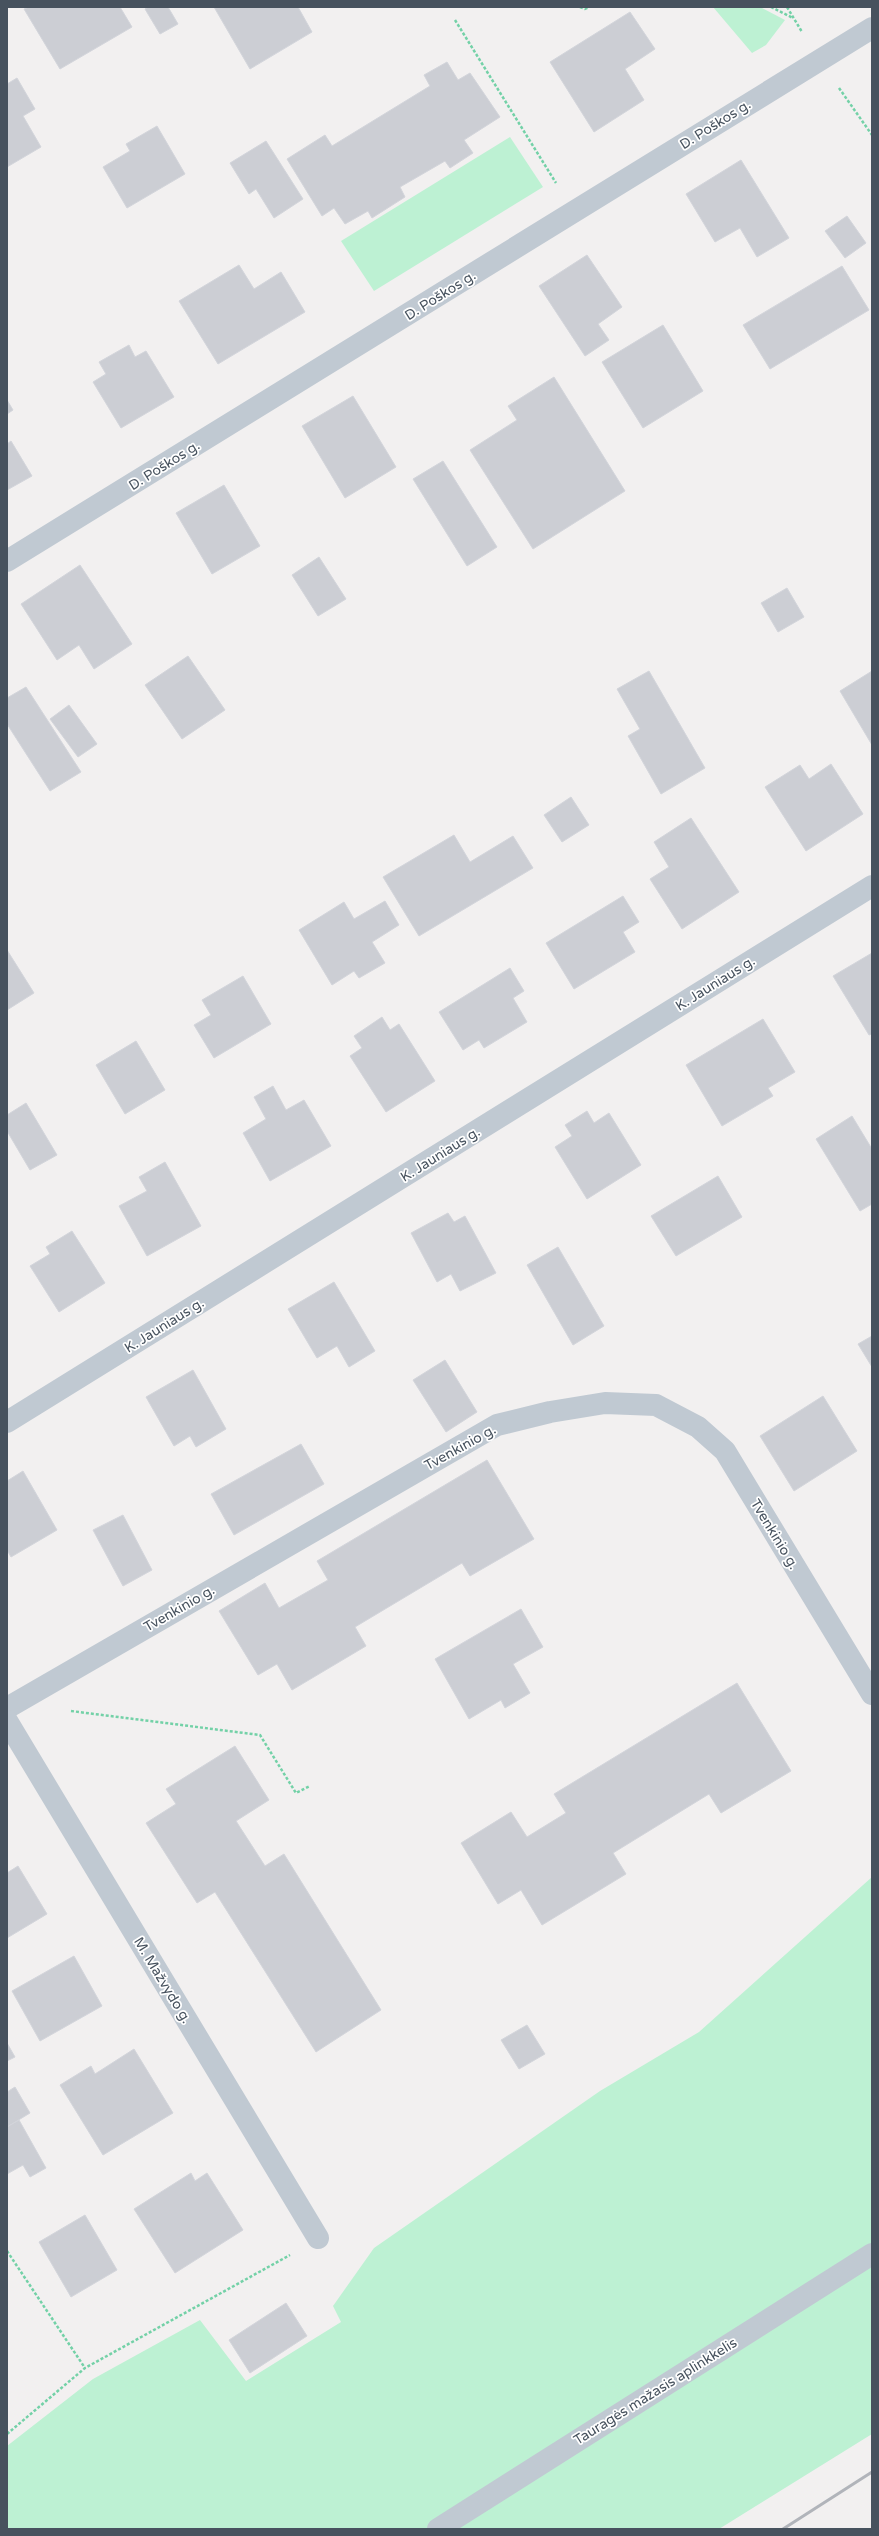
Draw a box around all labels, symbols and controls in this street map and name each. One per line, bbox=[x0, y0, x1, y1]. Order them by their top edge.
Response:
street label: D. Poškos g. bbox=[677, 96, 754, 153]
street label: D. Poškos g. bbox=[402, 267, 479, 324]
street label: D. Poškos g. bbox=[126, 437, 203, 494]
street label: K. Jauniaus g. bbox=[672, 952, 758, 1015]
street label: K. Jauniaus g. bbox=[397, 1123, 483, 1186]
street label: K. Jauniaus g. bbox=[121, 1294, 207, 1357]
street label: Tvenkinio g. bbox=[422, 1421, 499, 1474]
street label: Tvenkinio g. bbox=[747, 1496, 802, 1573]
street label: Tvenkinio g. bbox=[141, 1581, 218, 1636]
street label: M. Mažvydo g. bbox=[130, 1934, 195, 2026]
street label: Tauragės mažasis aplinkkelis bbox=[571, 2334, 740, 2449]

